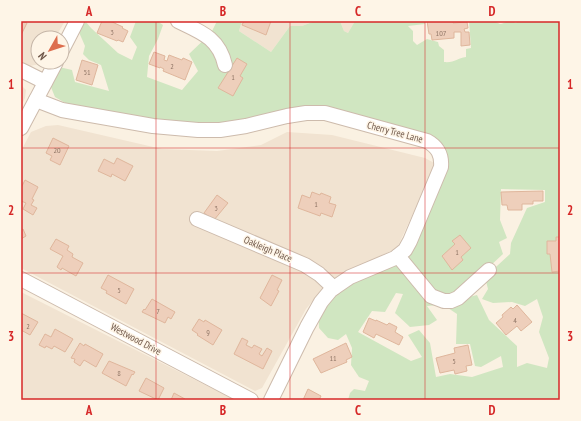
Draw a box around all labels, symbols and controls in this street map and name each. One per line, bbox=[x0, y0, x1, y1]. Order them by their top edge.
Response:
text: A bbox=[85, 3, 93, 20]
text: B bbox=[220, 3, 226, 20]
text: C bbox=[355, 3, 361, 20]
text: D bbox=[489, 3, 496, 20]
house number: 3 bbox=[110, 27, 114, 37]
house number: 107 bbox=[436, 28, 447, 38]
north arrow bbox=[30, 30, 70, 70]
text: N bbox=[35, 50, 50, 63]
house number: 2 bbox=[170, 61, 174, 71]
house number: 51 bbox=[83, 67, 91, 77]
house number: 1 bbox=[231, 72, 235, 82]
text: 1 bbox=[8, 76, 14, 93]
text: 1 bbox=[567, 76, 573, 93]
street label: Cherry Tree Lane bbox=[366, 118, 424, 146]
house number: 20 bbox=[53, 145, 61, 155]
house number: 1 bbox=[314, 199, 318, 209]
text: 2 bbox=[8, 202, 14, 219]
text: 2 bbox=[567, 202, 573, 219]
house number: 3 bbox=[214, 203, 218, 213]
street label: Oakleigh Place bbox=[242, 233, 294, 265]
house number: 1 bbox=[455, 247, 459, 257]
house number: 5 bbox=[117, 285, 121, 295]
house number: 7 bbox=[156, 306, 160, 316]
house number: 4 bbox=[513, 315, 517, 325]
street label: Westwood Drive bbox=[108, 320, 164, 358]
house number: 2 bbox=[26, 321, 30, 331]
house number: 9 bbox=[206, 327, 210, 337]
text: 3 bbox=[8, 328, 14, 345]
text: 3 bbox=[567, 328, 573, 345]
house number: 11 bbox=[329, 353, 337, 363]
house number: 5 bbox=[452, 356, 456, 366]
house number: 8 bbox=[117, 368, 121, 378]
text: A bbox=[85, 402, 93, 419]
text: B bbox=[220, 402, 226, 419]
text: C bbox=[355, 402, 361, 419]
text: D bbox=[489, 402, 496, 419]

